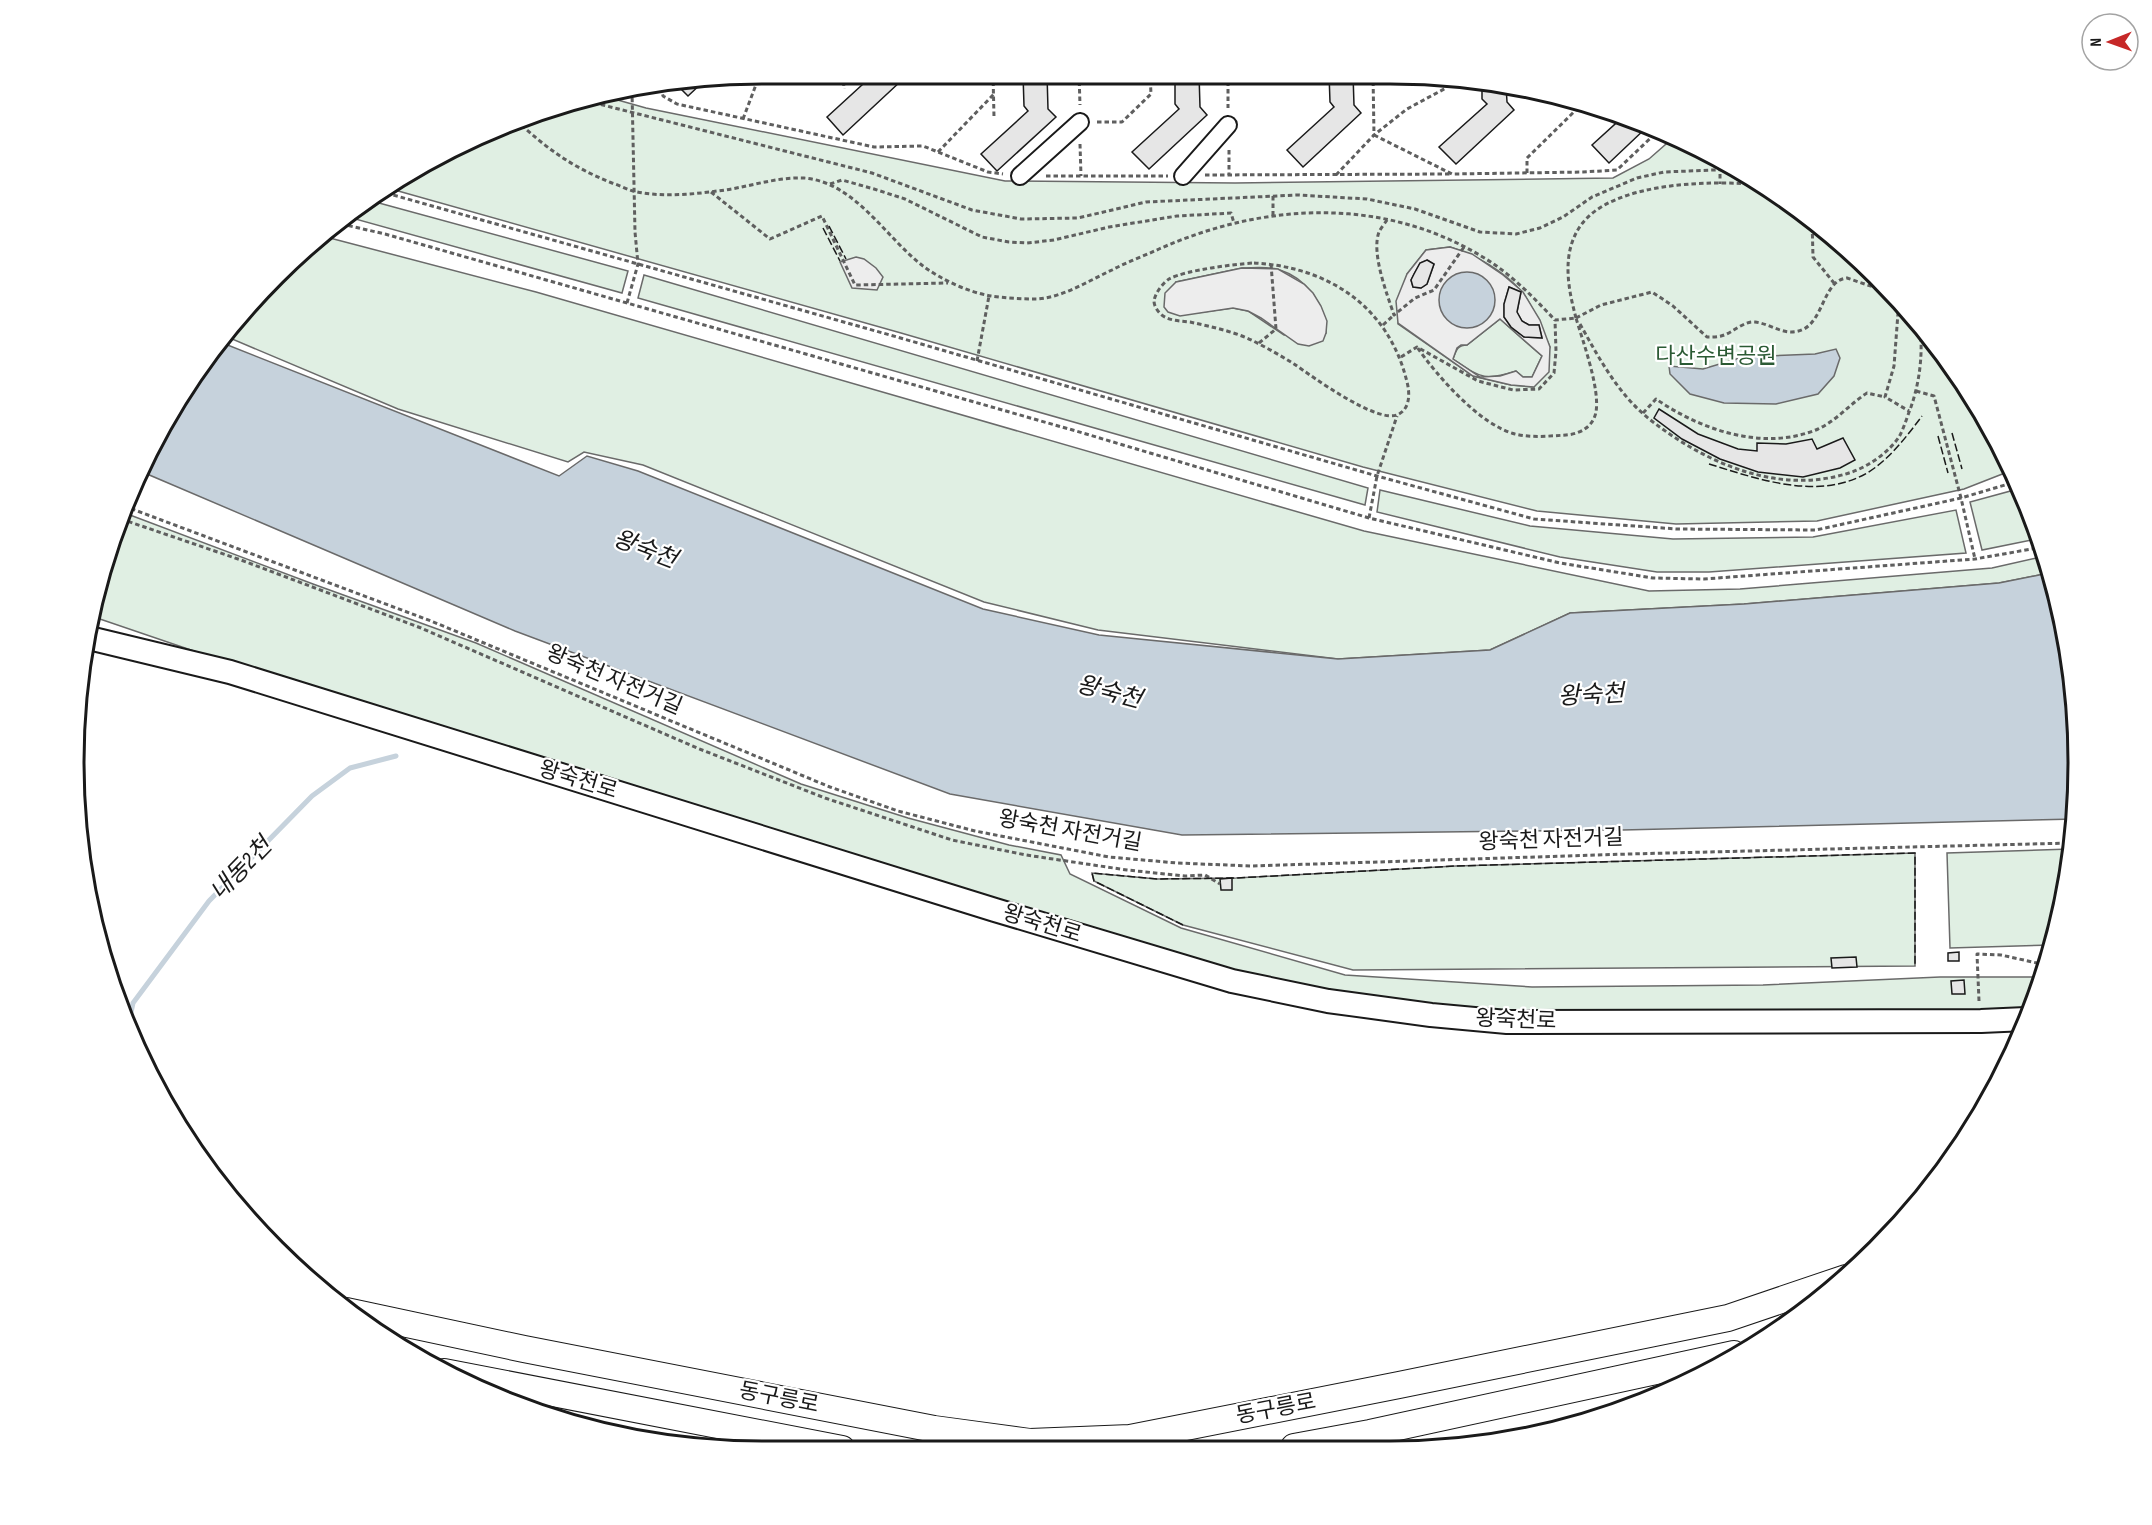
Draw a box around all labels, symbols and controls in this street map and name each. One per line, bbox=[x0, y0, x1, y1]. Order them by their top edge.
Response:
north arrow bbox=[2080, 12, 2140, 72]
text: N bbox=[2087, 38, 2106, 47]
park label: 다산수변공원 bbox=[1655, 343, 1777, 370]
water label: 왕숙천 bbox=[609, 524, 684, 575]
street label: 왕숙천 자전거길 bbox=[542, 639, 686, 721]
water label: 왕숙천 bbox=[1073, 669, 1148, 715]
water label: 왕숙천 bbox=[1557, 679, 1628, 711]
street label: 왕숙천로 bbox=[535, 755, 621, 805]
street label: 왕숙천 자전거길 bbox=[996, 805, 1144, 857]
street label: 왕숙천 자전거길 bbox=[1478, 824, 1624, 856]
water label: 내동2천 bbox=[204, 830, 280, 906]
street label: 왕숙천로 bbox=[999, 899, 1085, 949]
street label: 왕숙천로 bbox=[1475, 1005, 1557, 1035]
street label: 동구릉로 bbox=[737, 1377, 821, 1419]
street label: 동구릉로 bbox=[1234, 1388, 1318, 1430]

